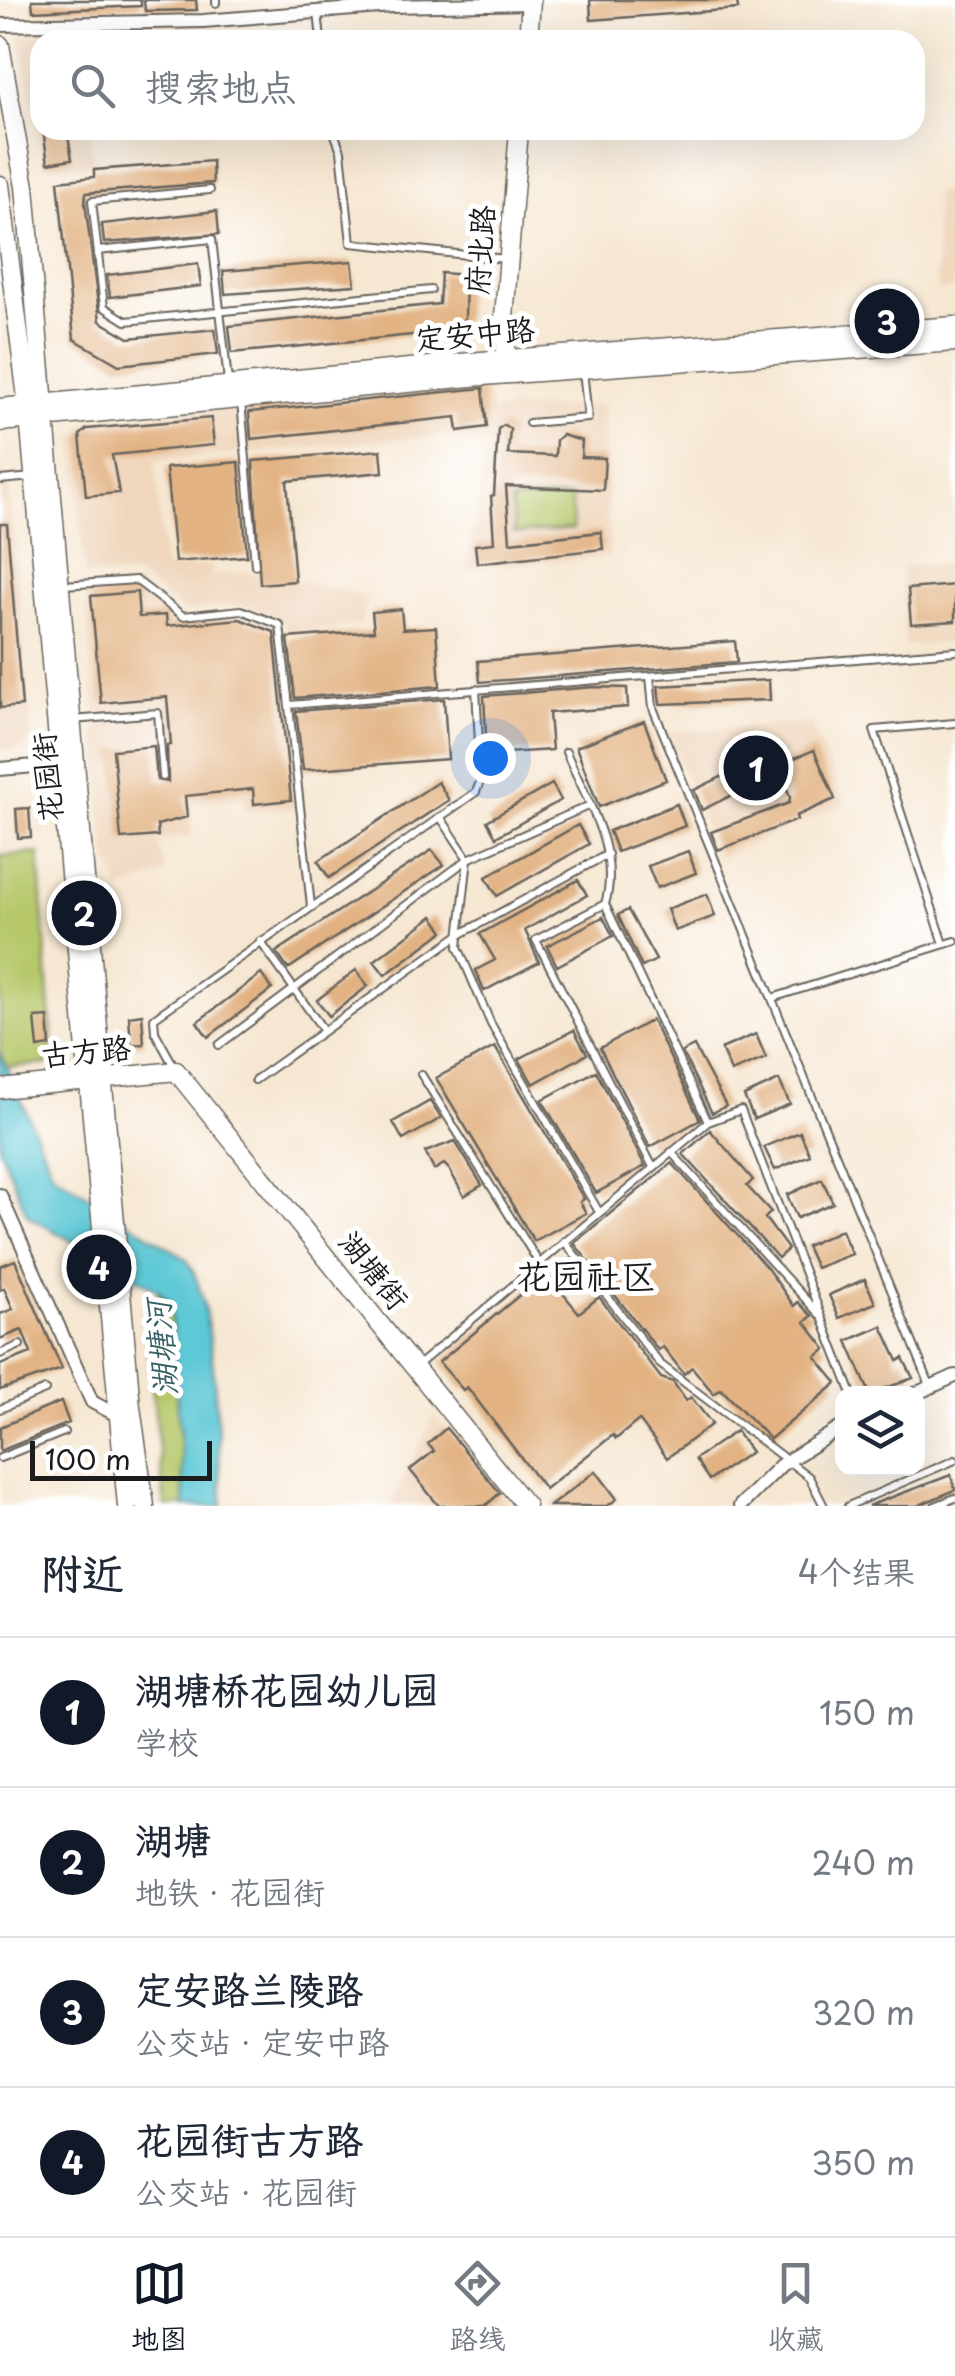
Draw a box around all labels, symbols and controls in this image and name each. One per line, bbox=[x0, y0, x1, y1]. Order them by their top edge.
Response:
search box bbox=[30, 30, 925, 140]
text: 搜索地点 bbox=[145, 57, 297, 114]
icon: search bbox=[65, 58, 120, 113]
street label: 府北路 bbox=[453, 203, 504, 296]
pin: 3 bbox=[854, 284, 920, 358]
street label: 定安中路 bbox=[413, 305, 537, 360]
street label: 花园街 bbox=[19, 730, 72, 824]
pin: 1 bbox=[724, 730, 788, 806]
your location bbox=[465, 733, 516, 784]
pin: 2 bbox=[52, 876, 116, 950]
street label: 古方路 bbox=[39, 1023, 133, 1076]
street label: 湖塘街 bbox=[329, 1220, 421, 1319]
pin: 4 bbox=[66, 1230, 132, 1304]
district label: 花园社区 bbox=[516, 1248, 656, 1301]
water label: 湖塘河 bbox=[131, 1293, 188, 1398]
map controls bbox=[835, 1386, 925, 1476]
button: layers bbox=[835, 1386, 925, 1476]
scale bar bbox=[30, 1436, 212, 1480]
text: 100 m bbox=[45, 1437, 131, 1480]
text: 附近 bbox=[40, 1540, 124, 1603]
text: 4个结果 bbox=[798, 1547, 915, 1595]
text: 湖塘桥花园幼儿园 bbox=[135, 1660, 439, 1717]
text: 1 bbox=[65, 1688, 80, 1736]
text: 150 m bbox=[819, 1688, 915, 1736]
text: 学校 bbox=[135, 1717, 199, 1765]
text: 湖塘 bbox=[135, 1810, 211, 1867]
text: 2 bbox=[61, 1838, 84, 1886]
text: 240 m bbox=[812, 1838, 915, 1886]
text: 地铁 · 花园街 bbox=[135, 1867, 325, 1915]
text: 定安路兰陵路 bbox=[135, 1960, 363, 2017]
text: 3 bbox=[62, 1988, 83, 2036]
text: 320 m bbox=[812, 1988, 915, 2036]
text: 公交站 · 定安中路 bbox=[135, 2017, 389, 2065]
text: 花园街古方路 bbox=[135, 2110, 363, 2167]
text: 4 bbox=[62, 2138, 83, 2186]
text: 350 m bbox=[811, 2138, 915, 2186]
text: 公交站 · 花园街 bbox=[135, 2167, 357, 2215]
tab: 地图 bbox=[131, 2256, 187, 2359]
tab: 路线 bbox=[449, 2256, 506, 2359]
tab: 收藏 bbox=[768, 2256, 824, 2359]

